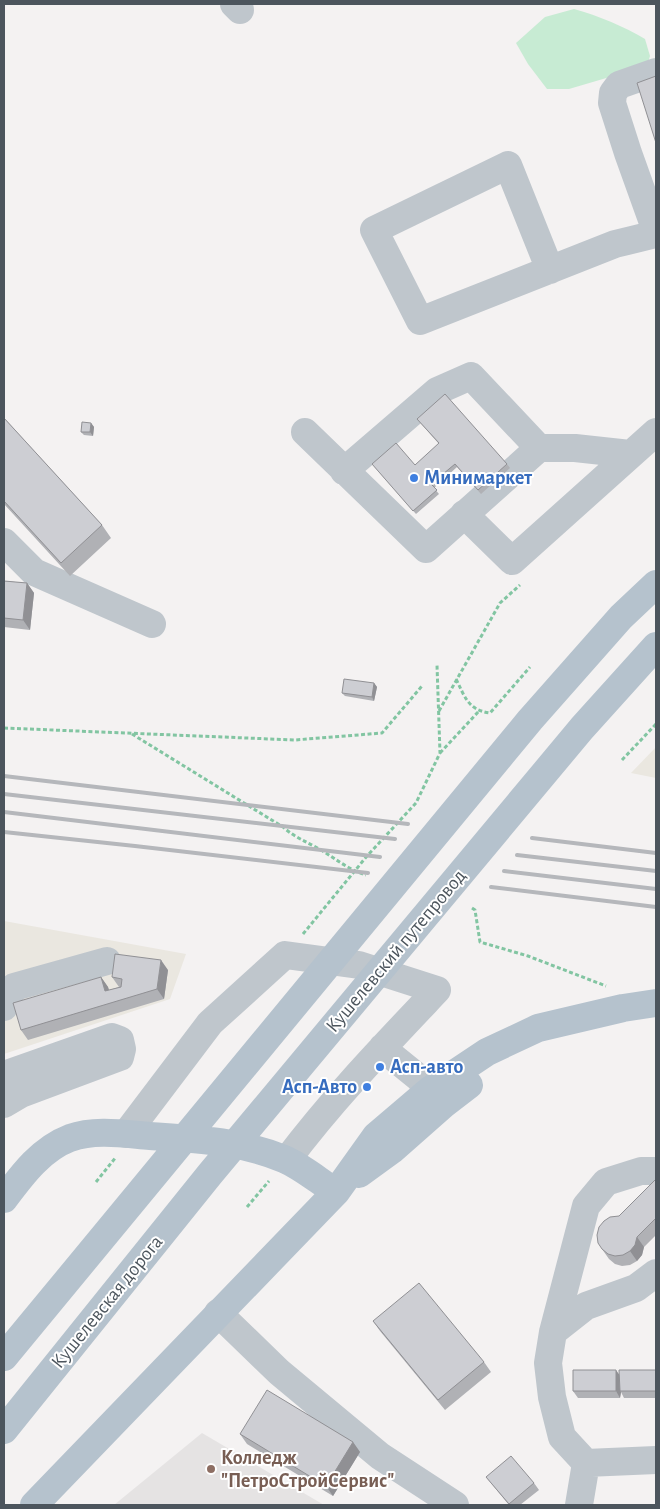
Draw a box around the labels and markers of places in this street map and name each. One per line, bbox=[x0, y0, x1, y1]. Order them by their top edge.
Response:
place label: Минимаркет bbox=[424, 468, 532, 488]
marker: Минимаркет bbox=[408, 472, 420, 484]
place label: Асп-авто bbox=[390, 1057, 463, 1077]
marker: Асп-авто bbox=[374, 1061, 386, 1073]
place label: Асп-Авто bbox=[282, 1077, 357, 1097]
marker: Асп-Авто bbox=[361, 1081, 373, 1093]
place label: Колледж "ПетроСтройСервис" bbox=[221, 1448, 394, 1491]
marker: Колледж "ПетроСтройСервис" bbox=[205, 1463, 217, 1475]

